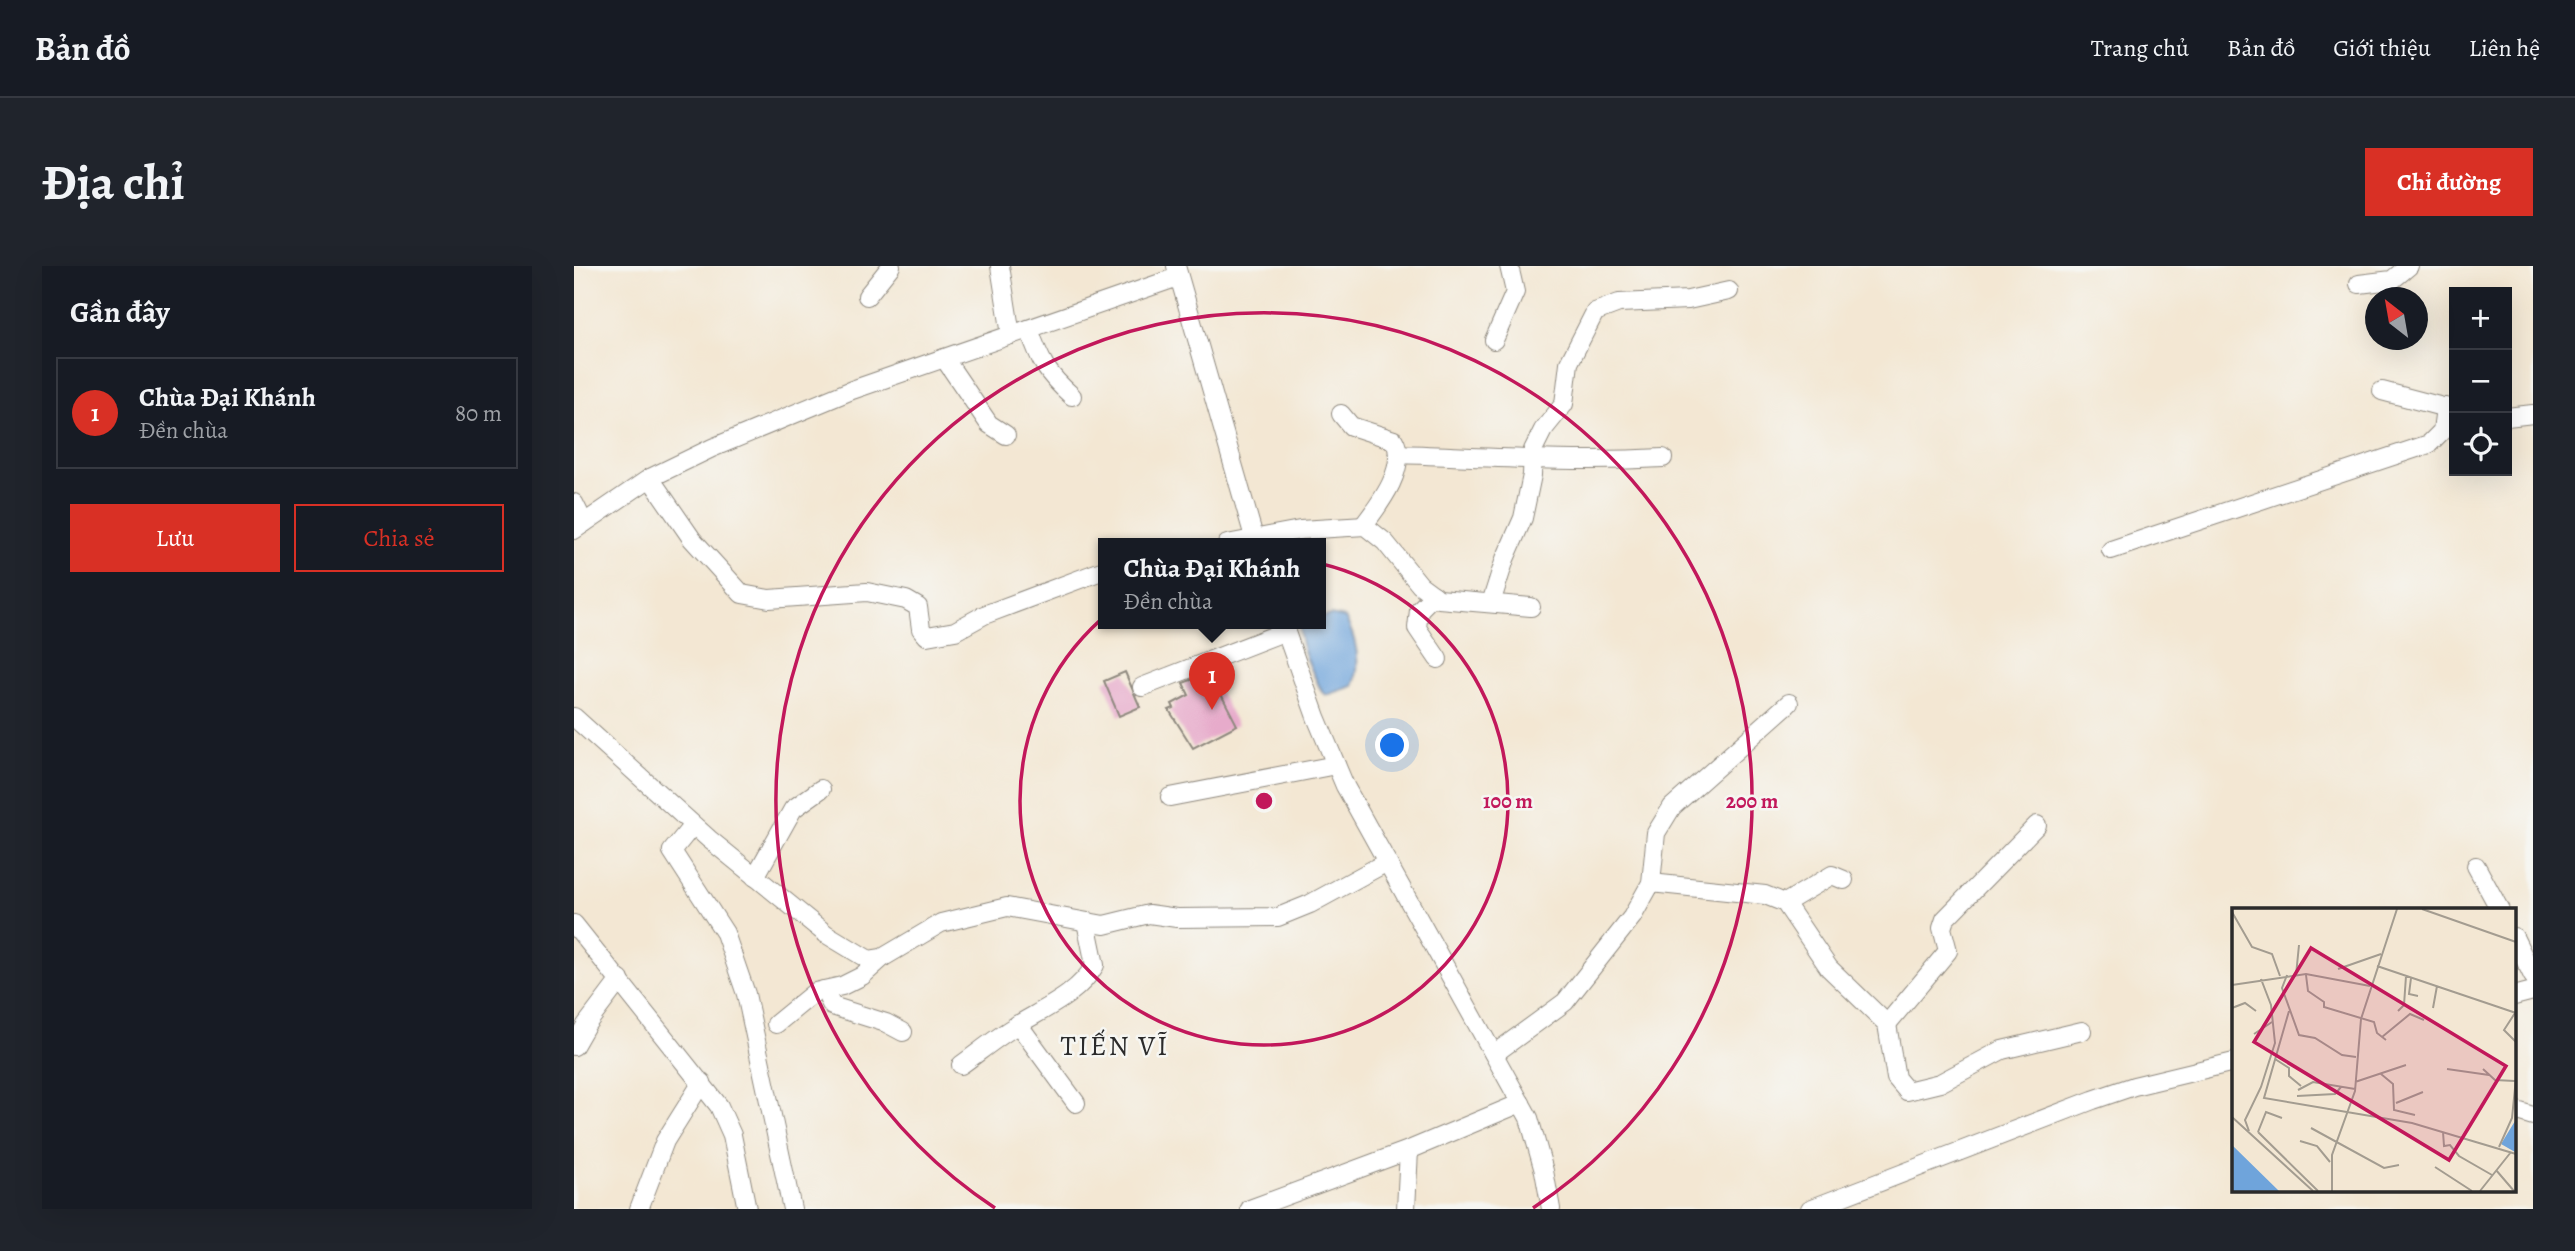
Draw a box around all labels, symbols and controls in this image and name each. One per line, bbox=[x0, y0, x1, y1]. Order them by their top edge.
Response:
text: Bản đồ bbox=[35, 26, 130, 71]
text: Trang chủ bbox=[2091, 32, 2189, 64]
text: Bản đồ bbox=[2227, 32, 2295, 64]
text: Giới thiệu bbox=[2333, 32, 2431, 64]
text: Liên hệ bbox=[2469, 32, 2540, 64]
button: Chỉ đường bbox=[2365, 148, 2533, 216]
text: Địa chỉ bbox=[42, 149, 185, 216]
north arrow bbox=[2365, 287, 2428, 350]
map controls bbox=[2449, 287, 2512, 476]
button: + bbox=[2449, 287, 2512, 350]
text: Gần đây bbox=[70, 292, 170, 332]
button: − bbox=[2449, 350, 2512, 413]
text: Chùa Đại Khánh bbox=[139, 380, 316, 415]
text: 1 bbox=[91, 398, 99, 429]
text: 80 m bbox=[455, 398, 502, 429]
button: locate bbox=[2449, 413, 2512, 476]
text: Đền chùa bbox=[139, 415, 228, 446]
button: Lưu bbox=[70, 504, 280, 572]
button: Chia sẻ bbox=[294, 504, 504, 572]
popup bbox=[1098, 538, 1326, 629]
text: Chùa Đại Khánh bbox=[1124, 551, 1300, 586]
text: Đền chùa bbox=[1124, 586, 1213, 617]
pin: 1 bbox=[1189, 652, 1235, 710]
your location bbox=[1375, 728, 1409, 762]
text: 100 m bbox=[1483, 787, 1533, 815]
text: 200 m bbox=[1726, 787, 1779, 815]
centre of rings bbox=[1252, 789, 1276, 813]
inset map bbox=[2232, 908, 2515, 1192]
district label: TIẾN VĨ bbox=[1061, 1027, 1169, 1065]

